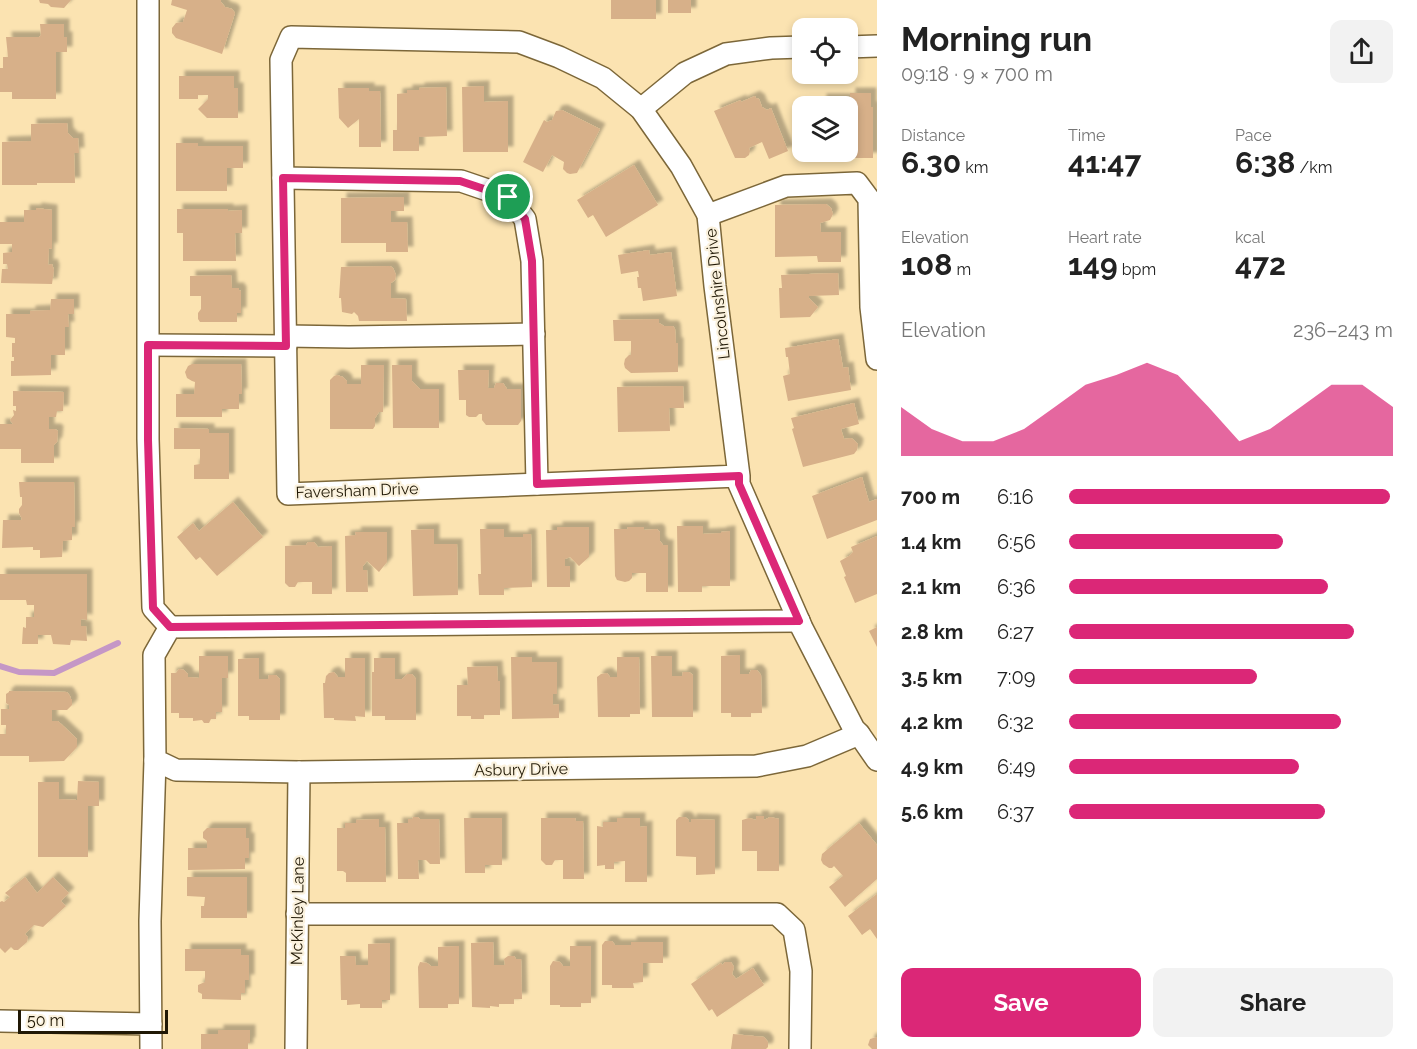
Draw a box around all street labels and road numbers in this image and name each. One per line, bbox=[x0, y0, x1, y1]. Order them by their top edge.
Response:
street label: Lincolnshire Drive bbox=[701, 228, 734, 360]
street label: Faversham Drive bbox=[295, 479, 419, 502]
street label: Asbury Drive bbox=[474, 759, 568, 780]
street label: McKinley Lane bbox=[287, 857, 308, 965]

